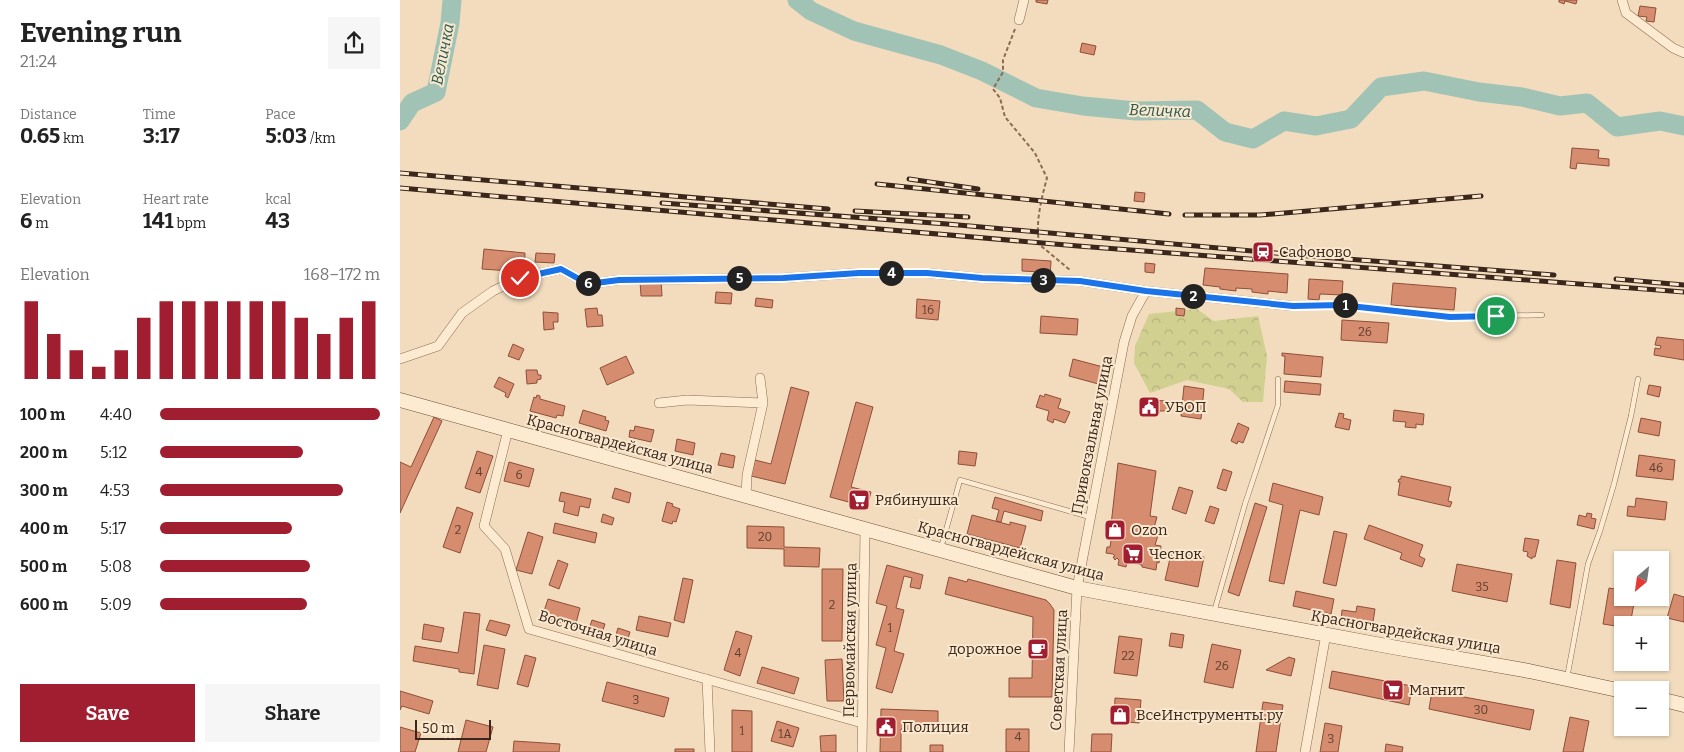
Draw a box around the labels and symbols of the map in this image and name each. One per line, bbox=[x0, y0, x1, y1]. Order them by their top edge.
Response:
water label: Величка bbox=[427, 22, 458, 86]
water label: Величка bbox=[1129, 100, 1191, 121]
station icon: Сафоново bbox=[1251, 240, 1275, 264]
place label: Сафоново bbox=[1279, 243, 1351, 261]
pin bbox=[499, 257, 541, 299]
pin: 4 bbox=[878, 260, 904, 286]
pin: 5 bbox=[726, 266, 752, 290]
pin: 3 bbox=[1030, 268, 1056, 292]
pin: 6 bbox=[576, 270, 600, 296]
pin: 2 bbox=[1180, 284, 1206, 308]
pin: 1 bbox=[1332, 292, 1358, 318]
pin bbox=[1475, 295, 1517, 337]
house number: 16 bbox=[922, 303, 934, 317]
house number: 26 bbox=[1358, 325, 1372, 339]
street label: Привокзальная улица bbox=[1068, 354, 1116, 516]
public building icon: УБОП bbox=[1137, 395, 1161, 419]
place label: УБОП bbox=[1165, 398, 1207, 416]
street label: Красногвардейская улица bbox=[525, 410, 715, 478]
house number: 46 bbox=[1649, 461, 1663, 475]
house number: 4 bbox=[475, 465, 483, 479]
house number: 6 bbox=[515, 468, 523, 482]
supermarket icon: Рябинушка bbox=[847, 488, 871, 512]
place label: Рябинушка bbox=[875, 491, 958, 509]
street label: Красногвардейская улица bbox=[916, 517, 1106, 585]
shop icon: Ozon bbox=[1103, 518, 1127, 542]
place label: Ozon bbox=[1131, 521, 1168, 539]
house number: 2 bbox=[455, 523, 461, 537]
house number: 20 bbox=[758, 530, 772, 544]
supermarket icon: Чеснок bbox=[1121, 542, 1145, 566]
place label: Чеснок bbox=[1149, 545, 1202, 563]
north arrow bbox=[1614, 551, 1669, 606]
street label: Первомайская улица bbox=[840, 562, 860, 718]
house number: 35 bbox=[1475, 580, 1489, 594]
house number: 2 bbox=[829, 598, 835, 612]
street label: Восточная улица bbox=[536, 606, 660, 660]
street label: Красногвардейская улица bbox=[1310, 606, 1502, 658]
street label: Советская улица bbox=[1047, 609, 1071, 731]
house number: 1 bbox=[888, 621, 893, 635]
cafe icon: дорожное bbox=[1026, 637, 1050, 661]
place label: дорожное bbox=[948, 640, 1022, 658]
house number: 4 bbox=[734, 646, 742, 660]
house number: 22 bbox=[1121, 649, 1135, 663]
house number: 26 bbox=[1215, 659, 1229, 673]
supermarket icon: Магнит bbox=[1381, 678, 1405, 702]
place label: Магнит bbox=[1409, 681, 1465, 699]
house number: 3 bbox=[633, 693, 640, 707]
shop icon: ВсеИнструменты.ру bbox=[1108, 703, 1132, 727]
house number: 30 bbox=[1474, 703, 1488, 717]
place label: ВсеИнструменты.ру bbox=[1136, 706, 1283, 724]
public building icon: Полиция bbox=[874, 715, 898, 739]
scale bar bbox=[415, 717, 491, 740]
place label: Полиция bbox=[902, 718, 969, 736]
house number: 1 bbox=[740, 724, 745, 738]
house number: 1А bbox=[778, 727, 792, 741]
house number: 4 bbox=[1014, 730, 1022, 744]
house number: 3 bbox=[1328, 732, 1335, 746]

